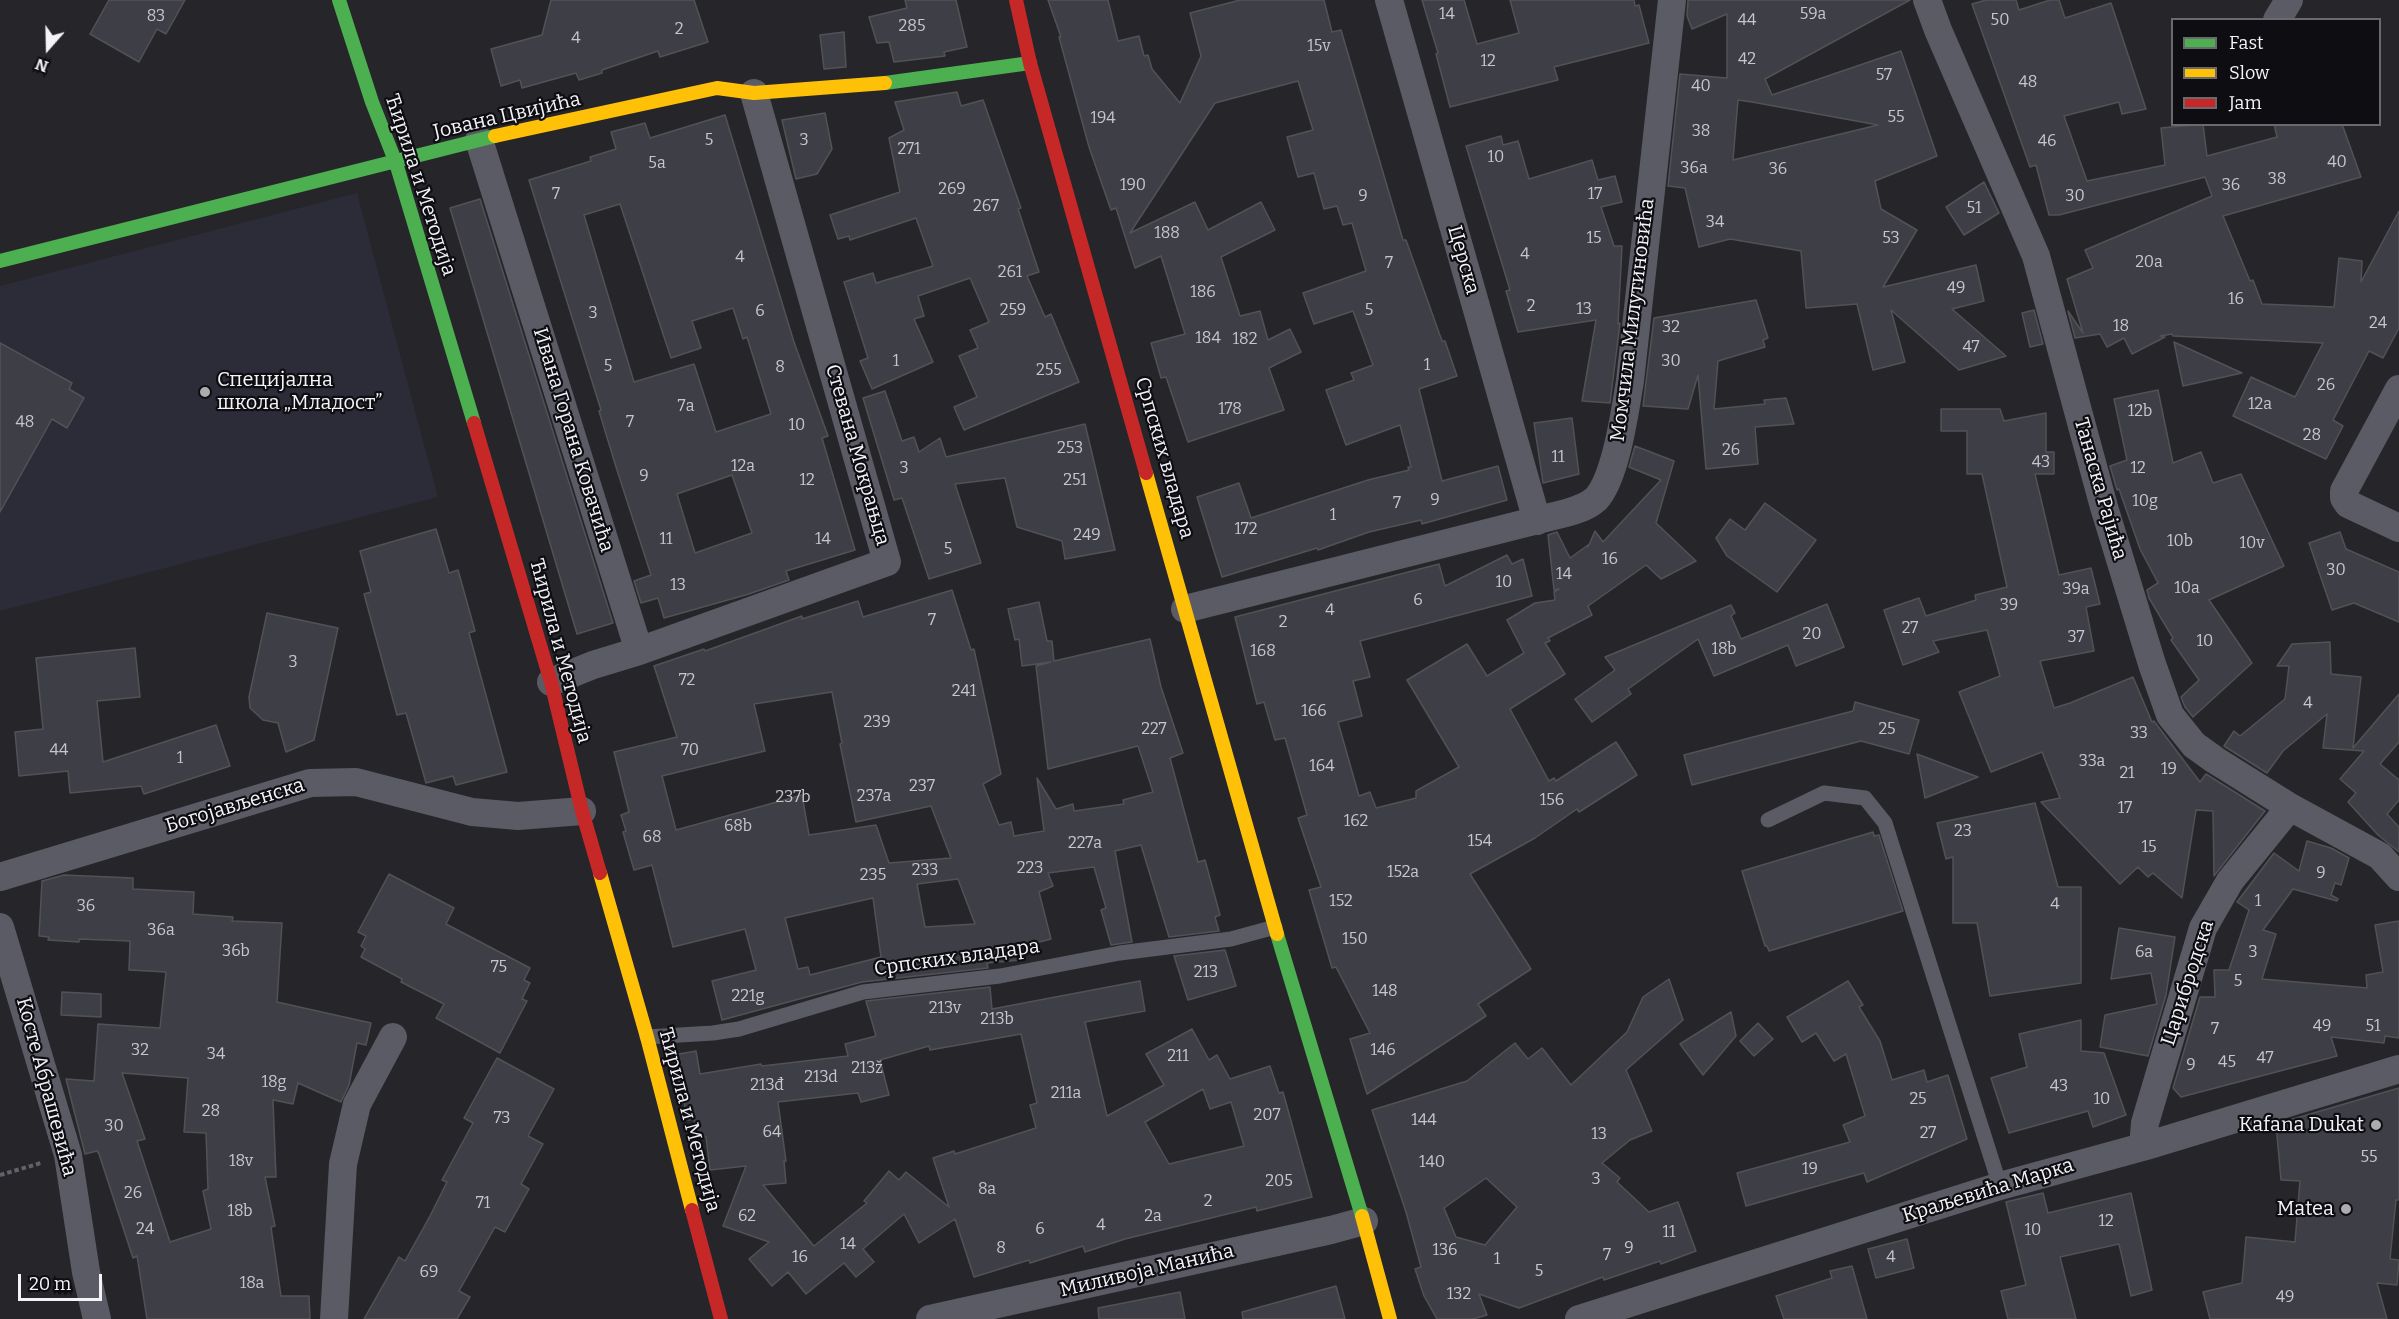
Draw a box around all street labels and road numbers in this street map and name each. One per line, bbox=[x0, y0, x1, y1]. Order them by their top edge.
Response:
street label: Јована Цвијића bbox=[431, 87, 583, 145]
street label: Ћирила и Методија bbox=[379, 91, 461, 279]
street label: Момчила Милутиновића bbox=[1606, 197, 1660, 443]
street label: Церска bbox=[1442, 223, 1484, 297]
street label: Ивана Горана Ковачића bbox=[527, 325, 619, 555]
street label: Стевана Мокрањца bbox=[820, 362, 894, 548]
street label: Српских владара bbox=[1129, 374, 1199, 542]
street label: Танаска Рајића bbox=[2068, 415, 2132, 563]
street label: Ћирила и Методија bbox=[524, 556, 596, 746]
street label: Богојављенска bbox=[163, 773, 307, 839]
street label: Царибродска bbox=[2156, 917, 2220, 1049]
street label: Српских владара bbox=[873, 934, 1041, 982]
street label: Косте Абрашевића bbox=[11, 995, 81, 1179]
street label: Ћирила и Методија bbox=[653, 1025, 725, 1215]
street label: Краљевића Марка bbox=[1900, 1154, 2076, 1228]
street label: Миливоја Манића bbox=[1058, 1239, 1236, 1303]

